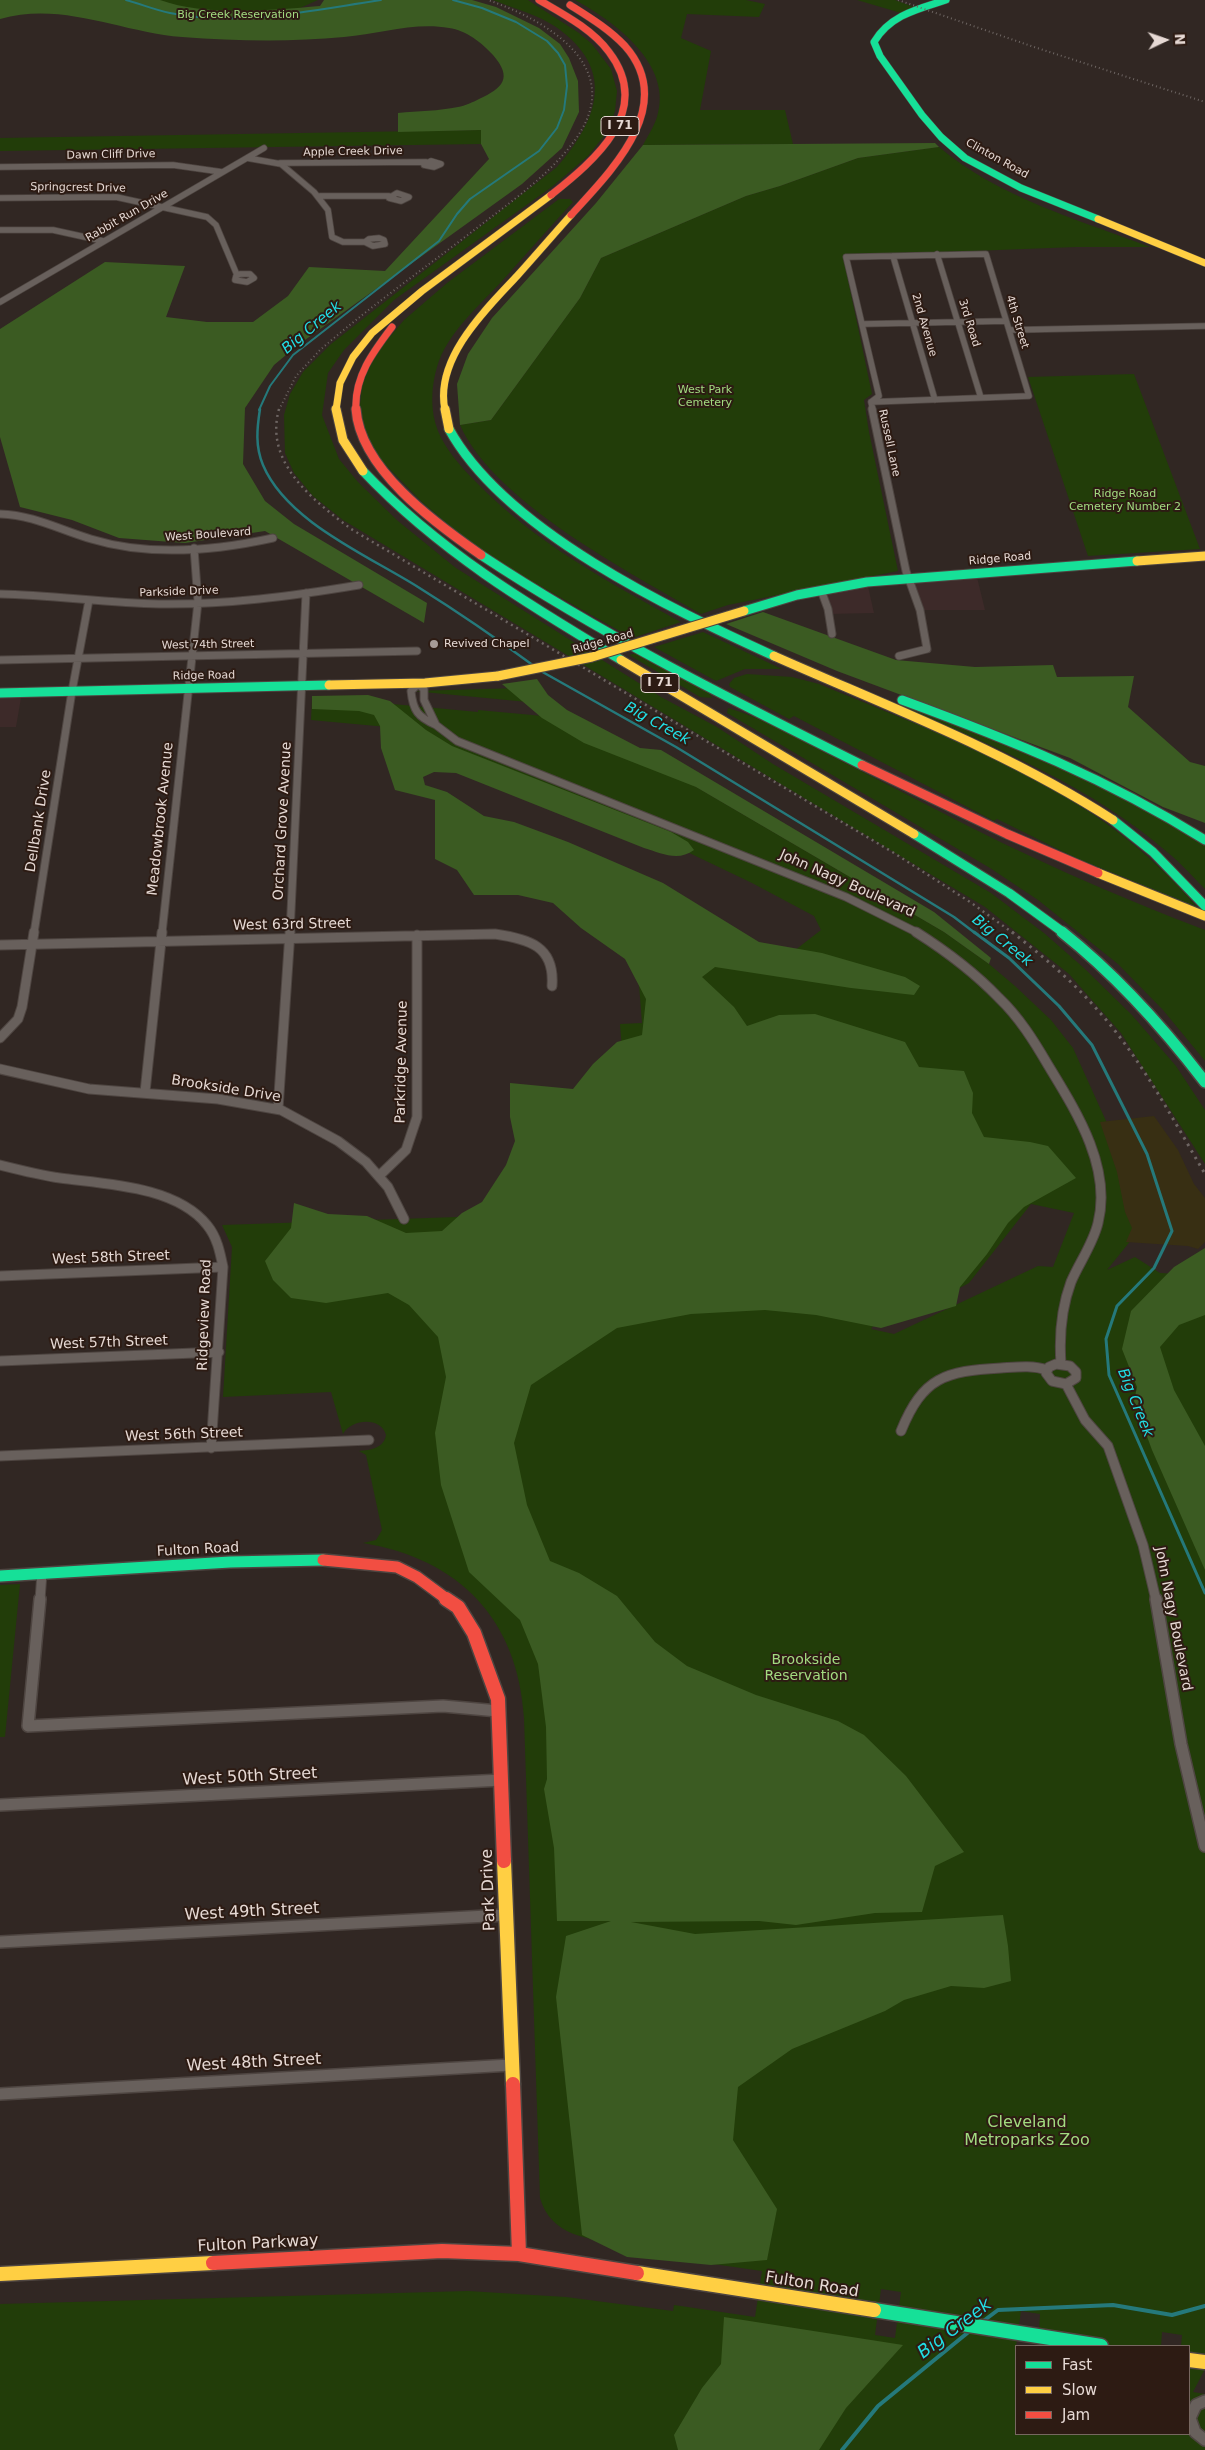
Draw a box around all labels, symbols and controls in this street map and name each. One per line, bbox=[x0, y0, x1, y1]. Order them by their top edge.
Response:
park label: Big Creek Reservation bbox=[177, 8, 299, 22]
north arrow bbox=[1140, 15, 1190, 65]
text: N bbox=[1172, 33, 1188, 45]
road number: I 71 bbox=[601, 116, 639, 136]
street label: Clinton Road bbox=[963, 136, 1031, 182]
street label: Apple Creek Drive bbox=[303, 145, 403, 159]
street label: Dawn Cliff Drive bbox=[66, 148, 156, 162]
street label: Springcrest Drive bbox=[30, 181, 126, 195]
street label: Rabbit Run Drive bbox=[83, 187, 171, 245]
street label: 2nd Avenue bbox=[909, 292, 939, 358]
street label: 4th Street bbox=[1003, 294, 1031, 350]
street label: 3rd Road bbox=[955, 297, 983, 349]
water label: Big Creek bbox=[278, 298, 346, 358]
park label: West Park Cemetery bbox=[678, 383, 732, 409]
street label: Russell Lane bbox=[875, 408, 903, 478]
park label: Ridge Road Cemetery Number 2 bbox=[1069, 487, 1181, 513]
street label: West Boulevard bbox=[165, 525, 251, 545]
street label: Ridge Road bbox=[968, 550, 1032, 568]
street label: Parkside Drive bbox=[139, 584, 219, 600]
street label: Ridge Road bbox=[571, 627, 635, 657]
place label: Revived Chapel bbox=[444, 637, 529, 651]
street label: West 74th Street bbox=[162, 638, 254, 652]
marker: Revived Chapel bbox=[428, 638, 440, 650]
street label: Ridge Road bbox=[173, 669, 235, 683]
road number: I 71 bbox=[641, 674, 679, 692]
water label: Big Creek bbox=[621, 699, 693, 749]
street label: Meadowbrook Avenue bbox=[145, 741, 177, 897]
street label: Orchard Grove Avenue bbox=[270, 741, 296, 901]
street label: Dellbank Drive bbox=[23, 769, 55, 873]
street label: John Nagy Boulevard bbox=[777, 847, 917, 921]
water label: Big Creek bbox=[968, 911, 1036, 971]
street label: West 63rd Street bbox=[233, 916, 351, 934]
street label: Parkridge Avenue bbox=[393, 1000, 411, 1124]
street label: Brookside Drive bbox=[170, 1072, 282, 1106]
street label: West 58th Street bbox=[52, 1248, 170, 1268]
street label: Ridgeview Road bbox=[195, 1259, 215, 1371]
street label: West 57th Street bbox=[50, 1333, 168, 1353]
water label: Big Creek bbox=[1113, 1366, 1157, 1440]
street label: West 56th Street bbox=[125, 1425, 243, 1445]
street label: Fulton Road bbox=[156, 1539, 240, 1561]
street label: John Nagy Boulevard bbox=[1151, 1546, 1195, 1692]
park label: Brookside Reservation bbox=[764, 1652, 848, 1684]
street label: West 50th Street bbox=[182, 1764, 318, 1790]
street label: Park Drive bbox=[478, 1849, 500, 1931]
street label: West 49th Street bbox=[184, 1899, 320, 1925]
street label: West 48th Street bbox=[186, 2050, 322, 2076]
park label: Cleveland Metroparks Zoo bbox=[964, 2113, 1090, 2151]
street label: Fulton Parkway bbox=[197, 2231, 319, 2257]
street label: Fulton Road bbox=[764, 2268, 860, 2302]
water label: Big Creek bbox=[914, 2294, 996, 2364]
legend bbox=[1015, 2345, 1190, 2435]
text: Fast bbox=[1062, 2356, 1092, 2374]
text: Slow bbox=[1062, 2381, 1097, 2399]
text: Jam bbox=[1062, 2406, 1090, 2424]

